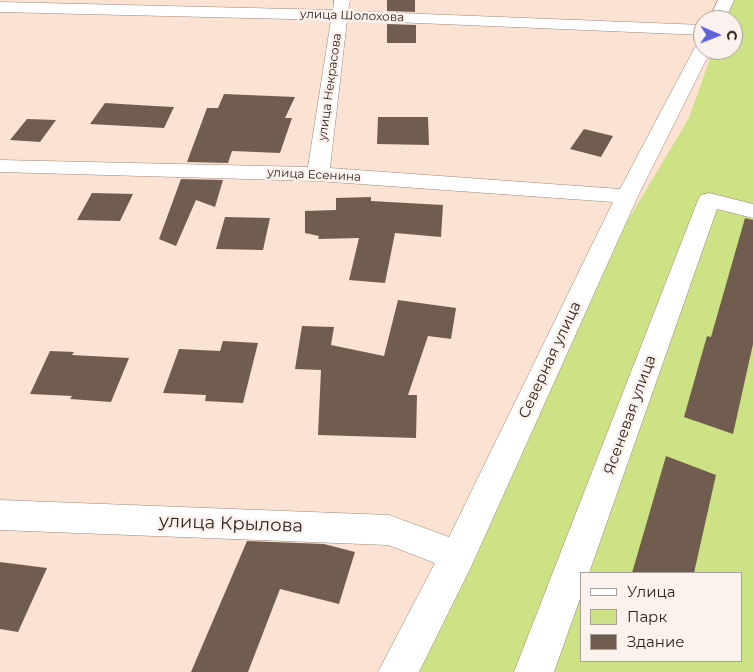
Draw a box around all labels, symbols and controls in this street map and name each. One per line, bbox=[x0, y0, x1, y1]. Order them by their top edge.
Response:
street label: улица Шолохова bbox=[300, 7, 404, 25]
north arrow bbox=[693, 10, 743, 60]
text: С bbox=[723, 30, 741, 40]
street label: улица Некрасова bbox=[315, 32, 345, 142]
street label: улица Есенина bbox=[267, 165, 361, 185]
street label: Северная улица bbox=[515, 299, 585, 421]
street label: Ясеневая улица bbox=[600, 353, 660, 477]
street label: улица Крылова bbox=[159, 511, 303, 537]
legend bbox=[580, 572, 743, 662]
text: Улица bbox=[627, 582, 675, 601]
text: Парк bbox=[627, 607, 667, 626]
text: Здание bbox=[627, 632, 685, 651]

